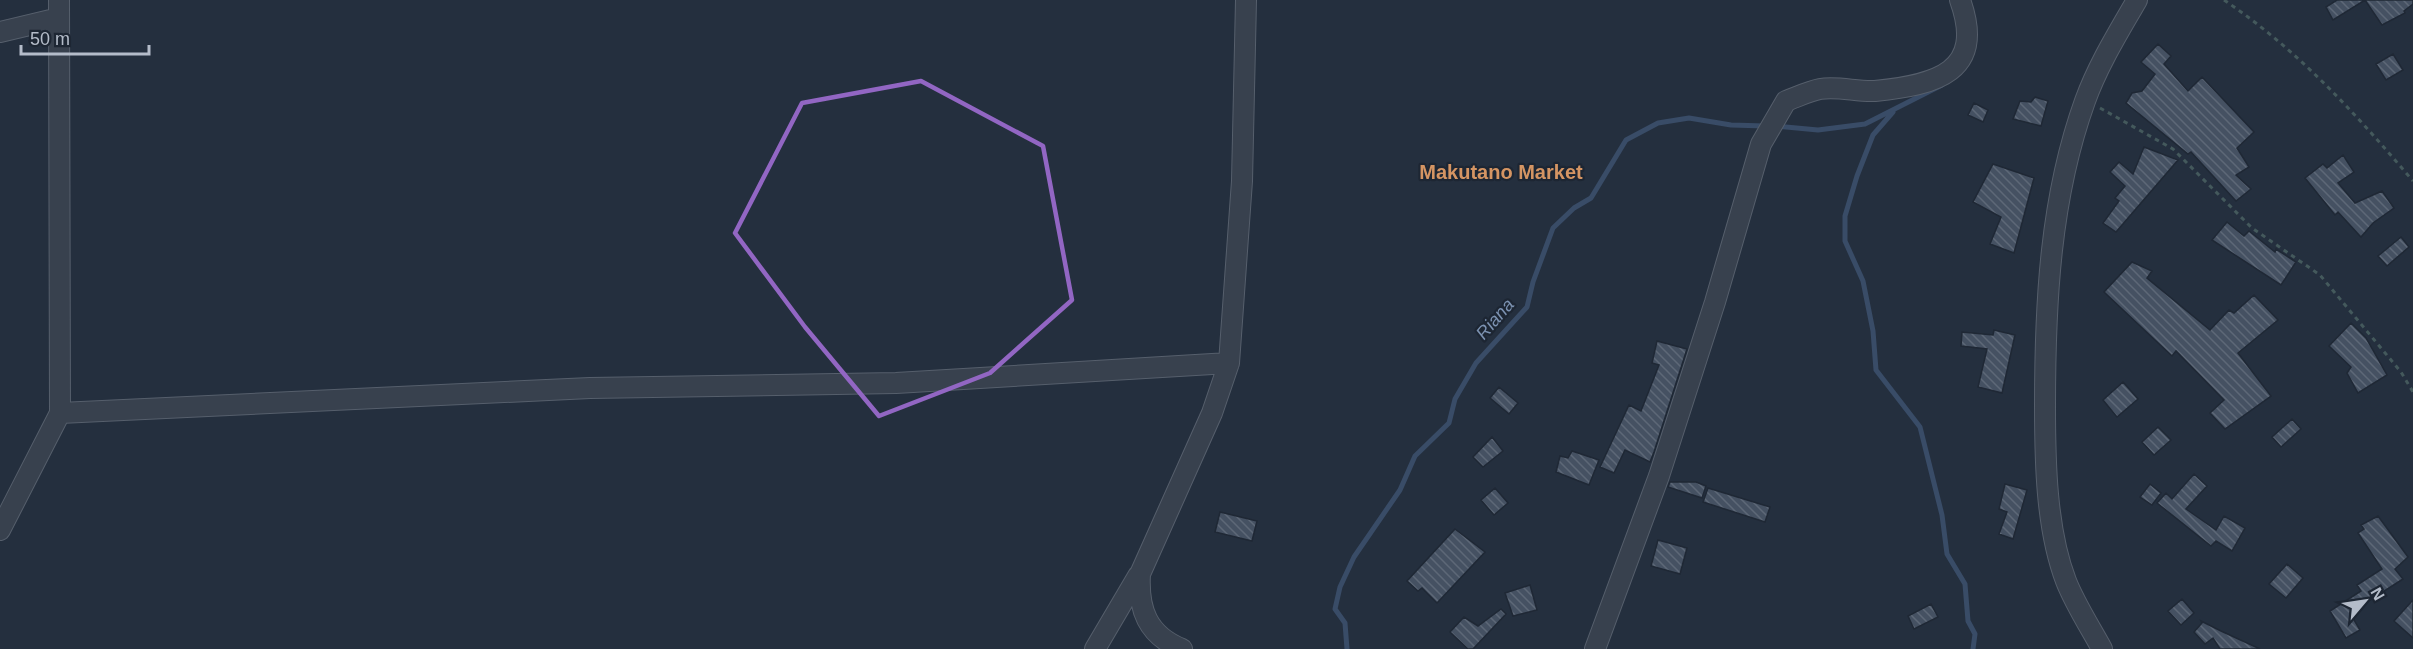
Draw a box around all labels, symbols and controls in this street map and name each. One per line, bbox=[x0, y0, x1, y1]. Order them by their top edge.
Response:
scale bar bbox=[21, 18, 148, 56]
text: 50 m bbox=[30, 29, 70, 49]
district label: Makutano Market bbox=[1419, 161, 1583, 183]
water label: Riana bbox=[1472, 295, 1518, 343]
north arrow bbox=[2335, 571, 2395, 631]
text: N bbox=[2367, 585, 2388, 603]

